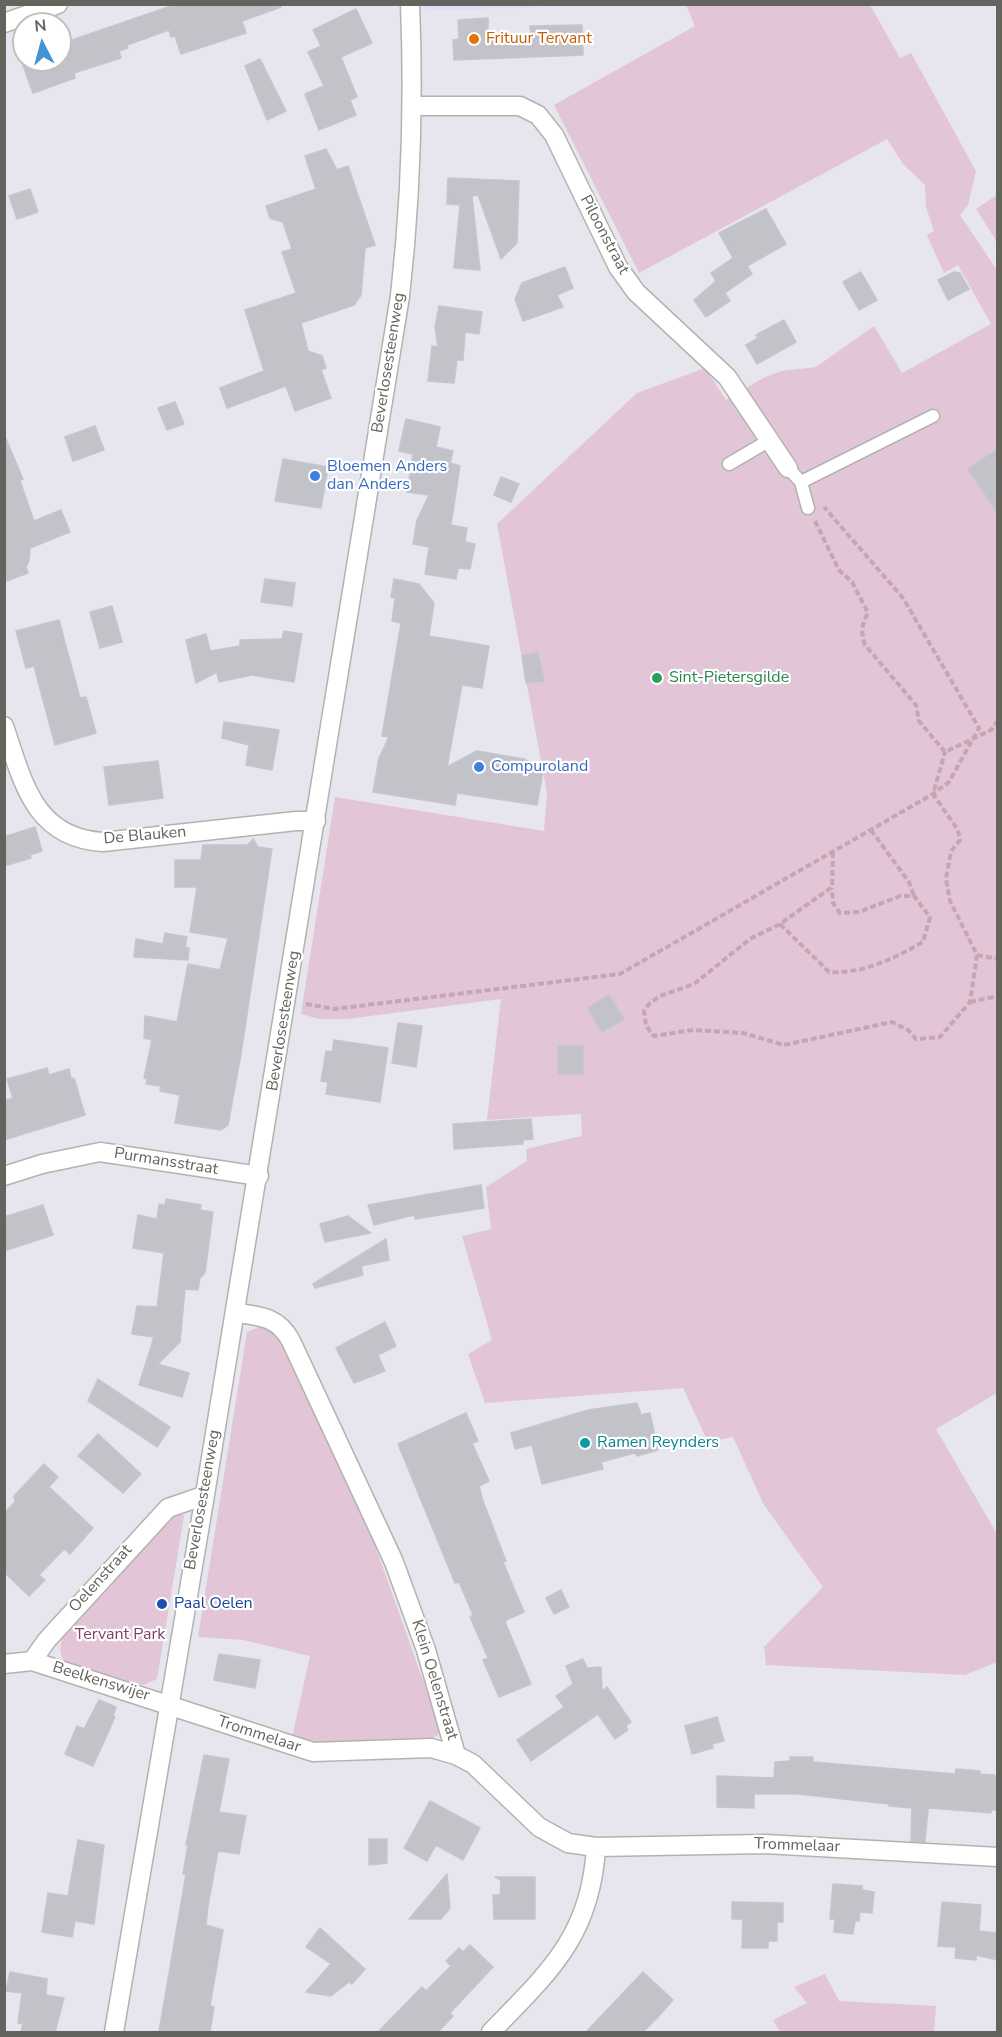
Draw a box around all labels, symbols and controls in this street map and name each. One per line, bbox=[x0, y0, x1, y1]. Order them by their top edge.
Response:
north arrow bbox=[12, 12, 72, 72]
text: N bbox=[33, 15, 47, 38]
place label: Frituur Tervant bbox=[486, 29, 592, 49]
marker: Frituur Tervant bbox=[467, 32, 481, 46]
street label: Piloonstraat bbox=[575, 192, 633, 278]
street label: Beverlosesteenweg bbox=[368, 291, 410, 435]
place label: Bloemen Anders dan Anders bbox=[327, 457, 447, 495]
marker: Bloemen Anders dan Anders bbox=[308, 469, 322, 483]
place label: Sint-Pietersgilde bbox=[669, 668, 789, 688]
marker: Sint-Pietersgilde bbox=[650, 671, 664, 685]
place label: Compuroland bbox=[491, 757, 588, 777]
marker: Compuroland bbox=[472, 760, 486, 774]
street label: De Blauken bbox=[103, 823, 187, 849]
street label: Beverlosesteenweg bbox=[263, 949, 305, 1093]
street label: Purmansstraat bbox=[113, 1144, 219, 1180]
street label: Beverlosesteenweg bbox=[181, 1429, 225, 1571]
place label: Ramen Reynders bbox=[597, 1433, 719, 1453]
marker: Ramen Reynders bbox=[578, 1436, 592, 1450]
street label: Oelenstraat bbox=[66, 1541, 136, 1617]
place label: Paal Oelen bbox=[174, 1594, 253, 1614]
marker: Paal Oelen bbox=[155, 1597, 169, 1611]
street label: Klein Oelenstraat bbox=[407, 1618, 461, 1742]
park label: Tervant Park bbox=[75, 1625, 165, 1645]
street label: Beelkenswijer bbox=[50, 1658, 152, 1706]
street label: Trommelaar bbox=[215, 1713, 303, 1757]
street label: Trommelaar bbox=[754, 1835, 840, 1857]

